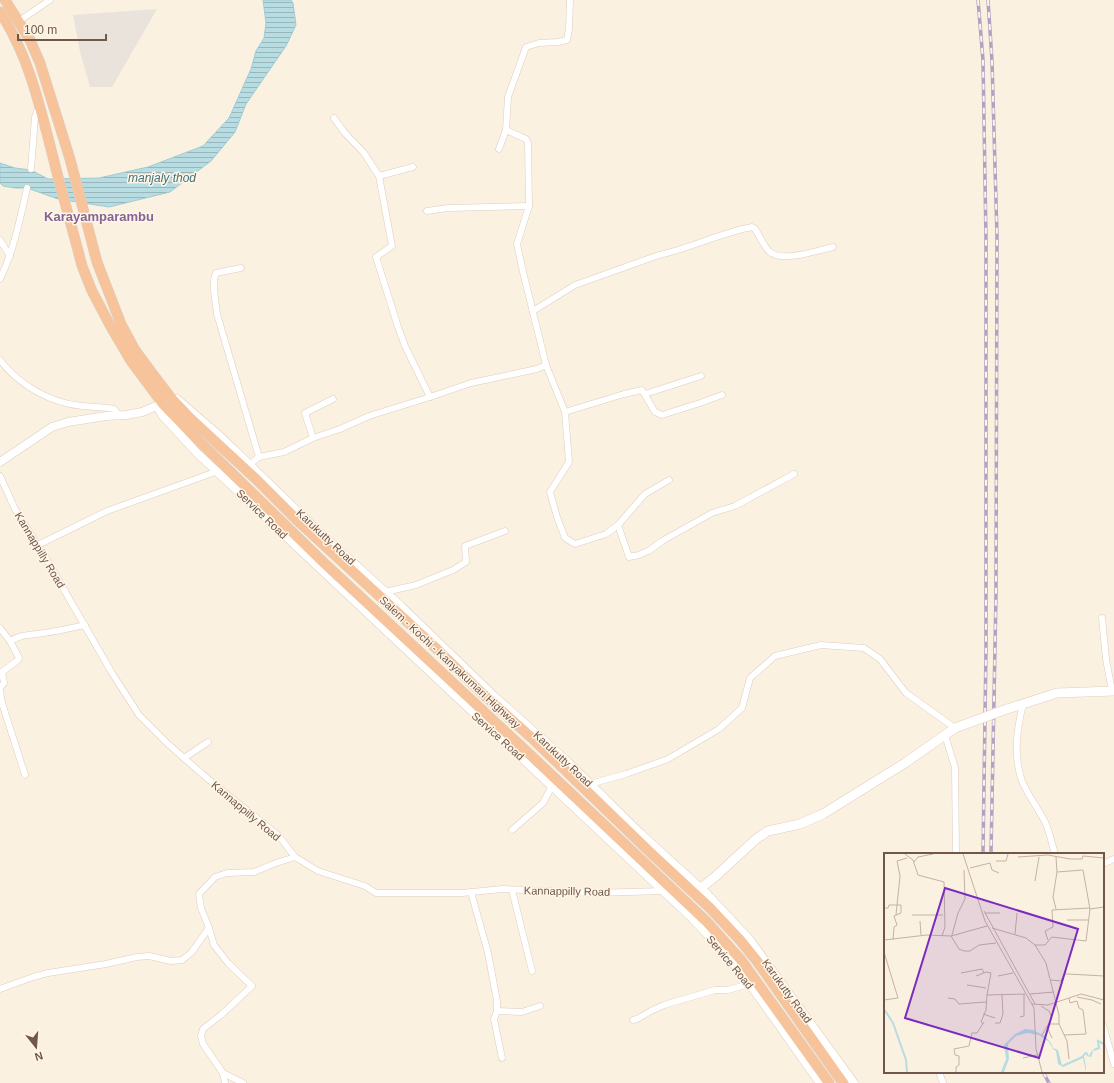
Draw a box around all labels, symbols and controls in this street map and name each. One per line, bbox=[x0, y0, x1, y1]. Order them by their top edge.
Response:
scale bar bbox=[18, 16, 106, 42]
text: 100 m bbox=[24, 23, 57, 37]
water label: manjaly thod bbox=[128, 171, 196, 185]
district label: Karayamparambu bbox=[44, 209, 154, 224]
street label: Service Road bbox=[234, 487, 290, 541]
street label: Karukutty Road bbox=[294, 507, 358, 567]
street label: Kannappilly Road bbox=[13, 510, 67, 590]
street label: Salem - Kochi - Kanyakumari Highway bbox=[377, 594, 523, 731]
street label: Service Road bbox=[469, 709, 527, 763]
street label: Karukutty Road bbox=[531, 729, 595, 789]
street label: Kannappilly Road bbox=[209, 779, 283, 843]
inset map bbox=[884, 853, 1104, 1073]
street label: Kannappilly Road bbox=[524, 884, 610, 898]
street label: Service Road bbox=[704, 933, 756, 991]
street label: Karukutty Road bbox=[760, 957, 814, 1025]
north arrow bbox=[16, 1027, 56, 1067]
text: N bbox=[33, 1050, 44, 1063]

